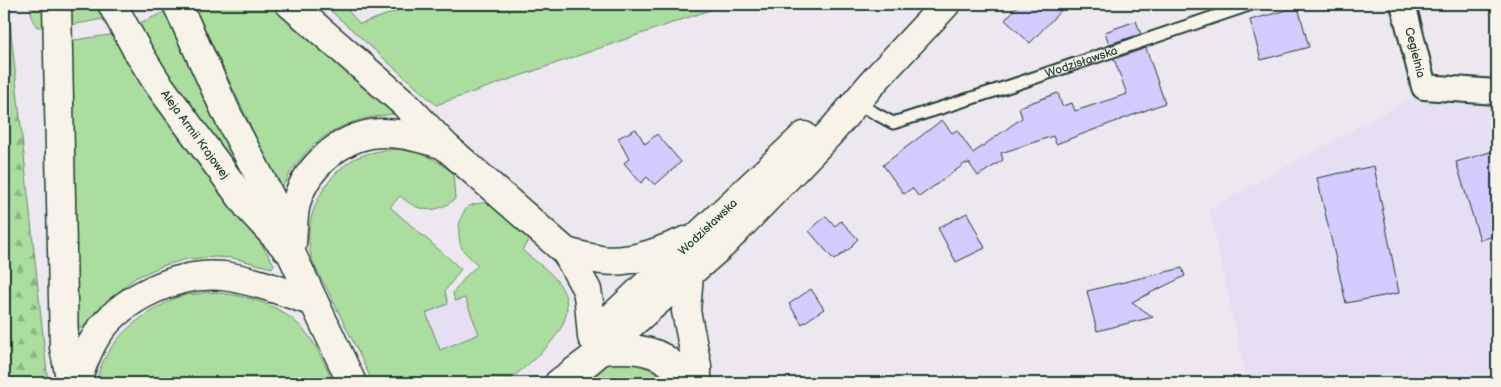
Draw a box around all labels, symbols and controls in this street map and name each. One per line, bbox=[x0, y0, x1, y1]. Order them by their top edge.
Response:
street label: Cegielnia bbox=[1401, 26, 1428, 80]
street label: Wodzisławska bbox=[1043, 43, 1120, 82]
street label: Aleja Armii Krajowej bbox=[157, 87, 232, 182]
street label: Wodzisławska bbox=[676, 196, 741, 259]

